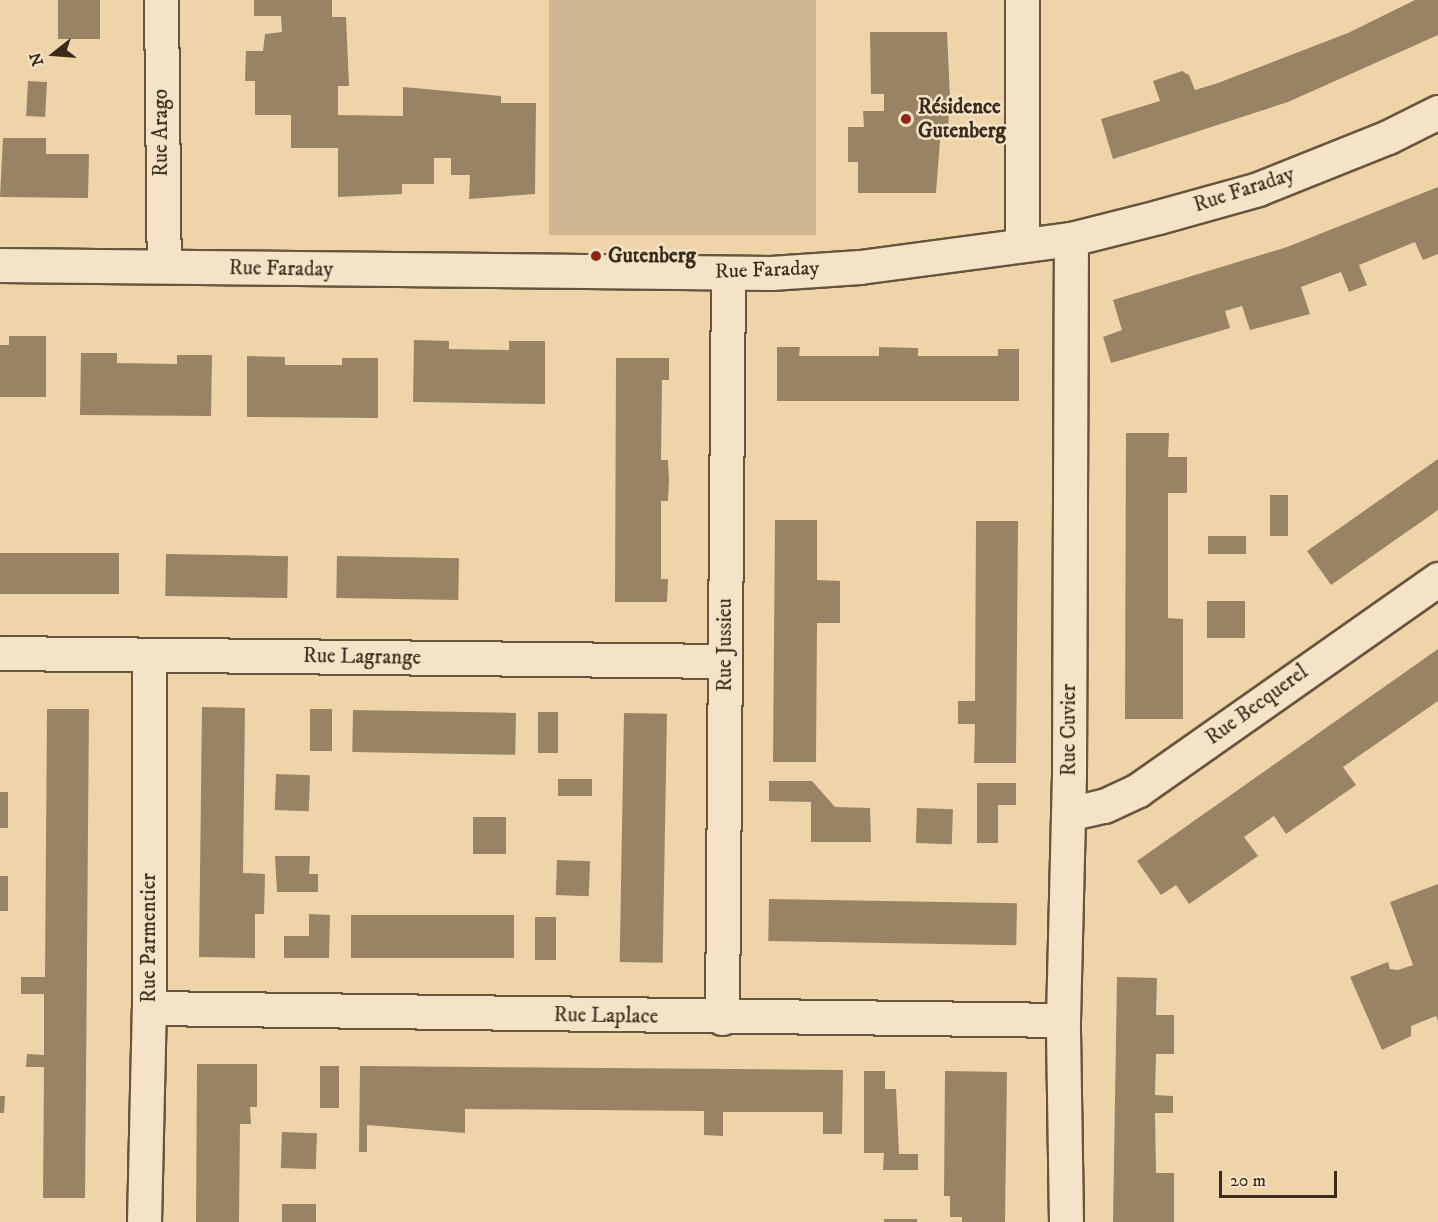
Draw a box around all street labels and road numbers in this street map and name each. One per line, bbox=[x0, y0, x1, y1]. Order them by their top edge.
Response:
street label: Rue Arago bbox=[148, 89, 174, 177]
street label: Rue Faraday bbox=[1190, 162, 1298, 218]
street label: Rue Faraday bbox=[229, 255, 333, 283]
street label: Rue Faraday bbox=[714, 256, 820, 284]
street label: Rue Jussieu bbox=[712, 598, 738, 692]
street label: Rue Lagrange bbox=[303, 643, 421, 671]
street label: Rue Becquerel bbox=[1201, 659, 1313, 751]
street label: Rue Cuvier bbox=[1056, 684, 1082, 776]
street label: Rue Parmentier bbox=[136, 873, 162, 1003]
street label: Rue Laplace bbox=[553, 1002, 659, 1030]

